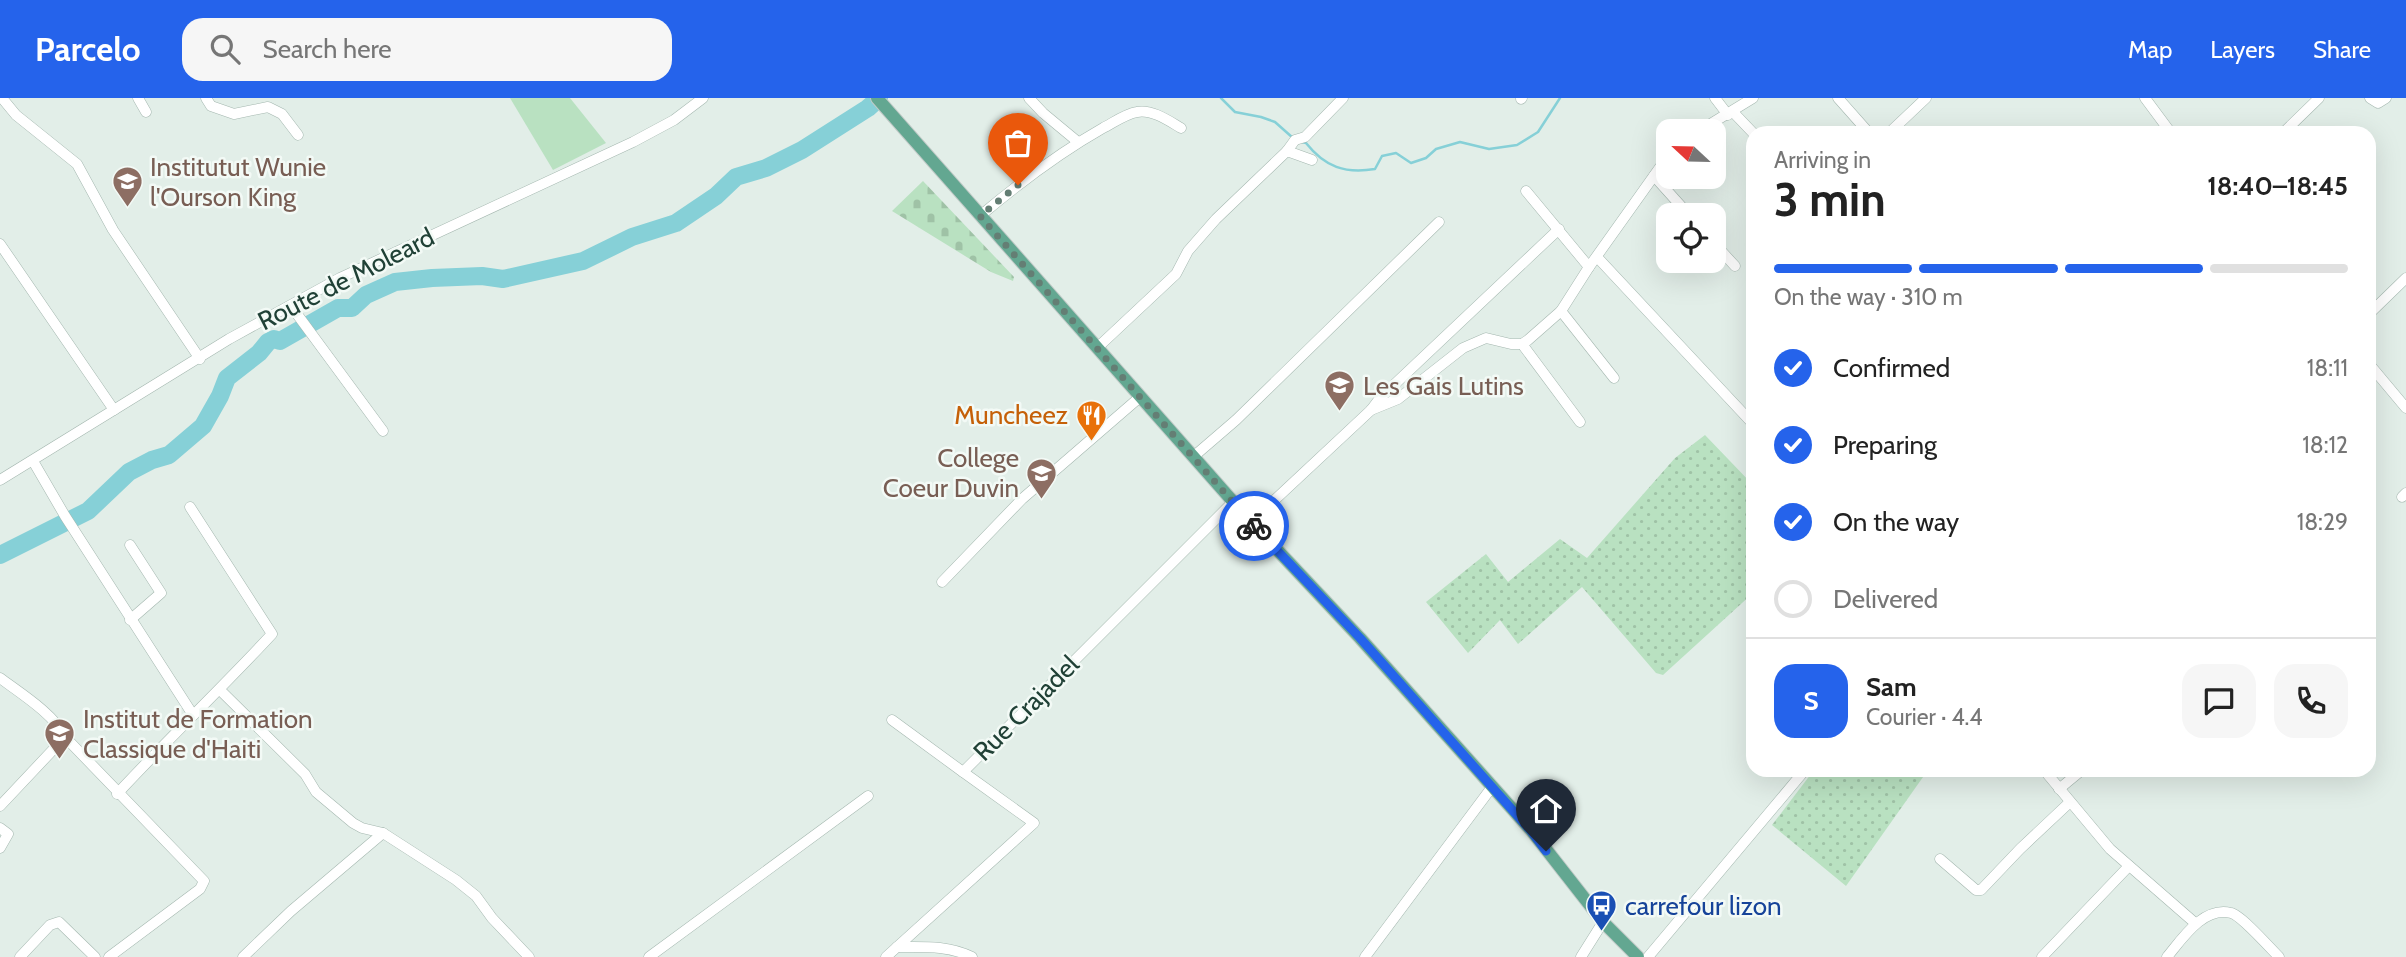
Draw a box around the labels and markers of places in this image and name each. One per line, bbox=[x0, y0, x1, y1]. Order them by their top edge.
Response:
pin bbox=[988, 113, 1048, 185]
place label: Institutut Wunie l'Ourson King bbox=[150, 151, 326, 213]
school or university icon: Institutut Wunie l'Ourson King bbox=[110, 165, 144, 209]
school or university icon: Les Gais Lutins bbox=[1323, 369, 1357, 413]
place label: Les Gais Lutins bbox=[1363, 370, 1524, 402]
restaurant icon: Muncheez bbox=[1074, 398, 1108, 442]
place label: Muncheez bbox=[954, 399, 1068, 431]
place label: College Coeur Duvin bbox=[883, 442, 1019, 504]
school or university icon: College Coeur Duvin bbox=[1025, 456, 1059, 500]
place label: Institut de Formation Classique d'Haiti bbox=[83, 703, 313, 765]
school or university icon: Institut de Formation Classique d'Haiti bbox=[43, 717, 77, 761]
pin bbox=[1516, 779, 1576, 851]
bus stop icon: carrefour lizon bbox=[1585, 889, 1619, 933]
place label: carrefour lizon bbox=[1625, 890, 1781, 922]

